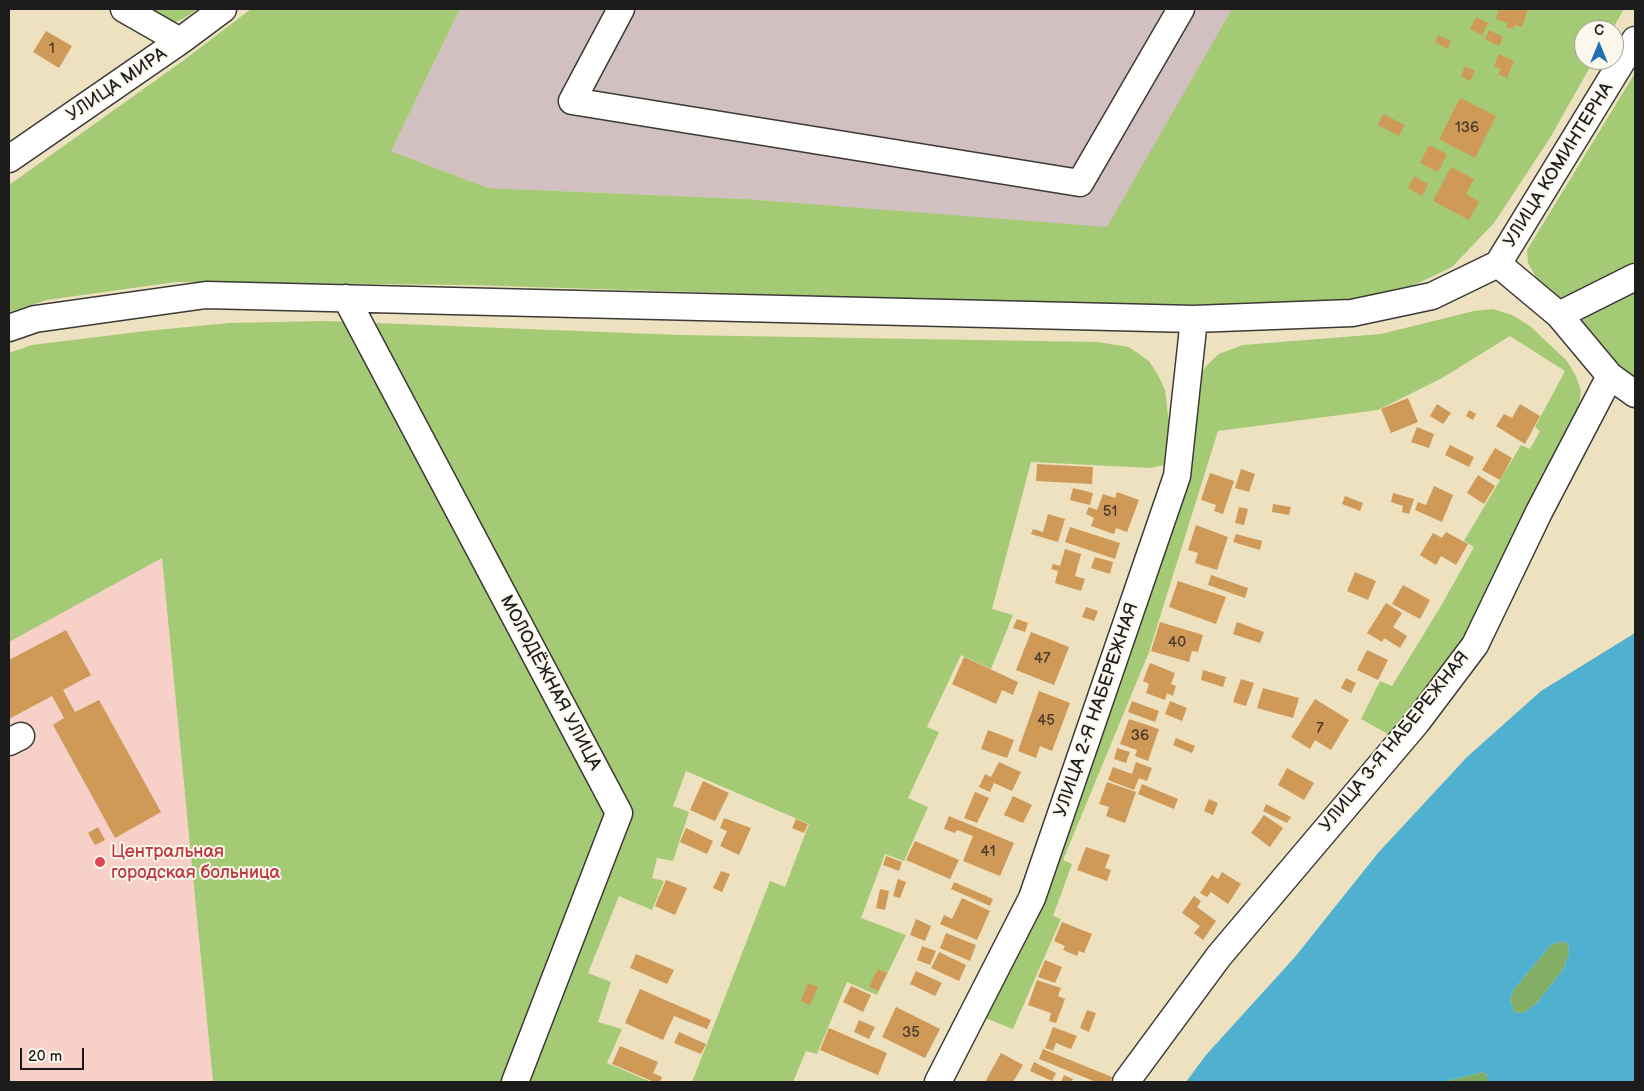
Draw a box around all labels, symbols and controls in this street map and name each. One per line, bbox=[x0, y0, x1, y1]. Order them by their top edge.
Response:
north arrow bbox=[1574, 20, 1624, 70]
text: С bbox=[1594, 22, 1604, 39]
house number: 1 bbox=[49, 40, 55, 58]
street label: УЛИЦА МИРА bbox=[63, 43, 171, 127]
street label: УЛИЦА КОМИНТЕРНА bbox=[1500, 79, 1618, 251]
house number: 136 bbox=[1455, 119, 1479, 137]
house number: 51 bbox=[1103, 503, 1117, 521]
street label: МОЛОДЁЖНАЯ УЛИЦА bbox=[495, 592, 605, 774]
street label: УЛИЦА 2-Я НАБЕРЕЖНАЯ bbox=[1050, 600, 1144, 820]
house number: 40 bbox=[1168, 634, 1186, 652]
street label: УЛИЦА 3-Я НАБЕРЕЖНАЯ bbox=[1316, 648, 1474, 836]
house number: 47 bbox=[1034, 650, 1050, 668]
house number: 45 bbox=[1037, 712, 1055, 730]
house number: 7 bbox=[1316, 720, 1324, 738]
house number: 36 bbox=[1131, 727, 1149, 745]
place label: Центральная городская больница bbox=[111, 841, 280, 884]
house number: 41 bbox=[981, 843, 995, 861]
marker: Центральная городская больница bbox=[93, 855, 107, 869]
house number: 35 bbox=[902, 1024, 920, 1042]
scale bar bbox=[22, 1038, 86, 1070]
text: 20 m bbox=[28, 1047, 62, 1066]

